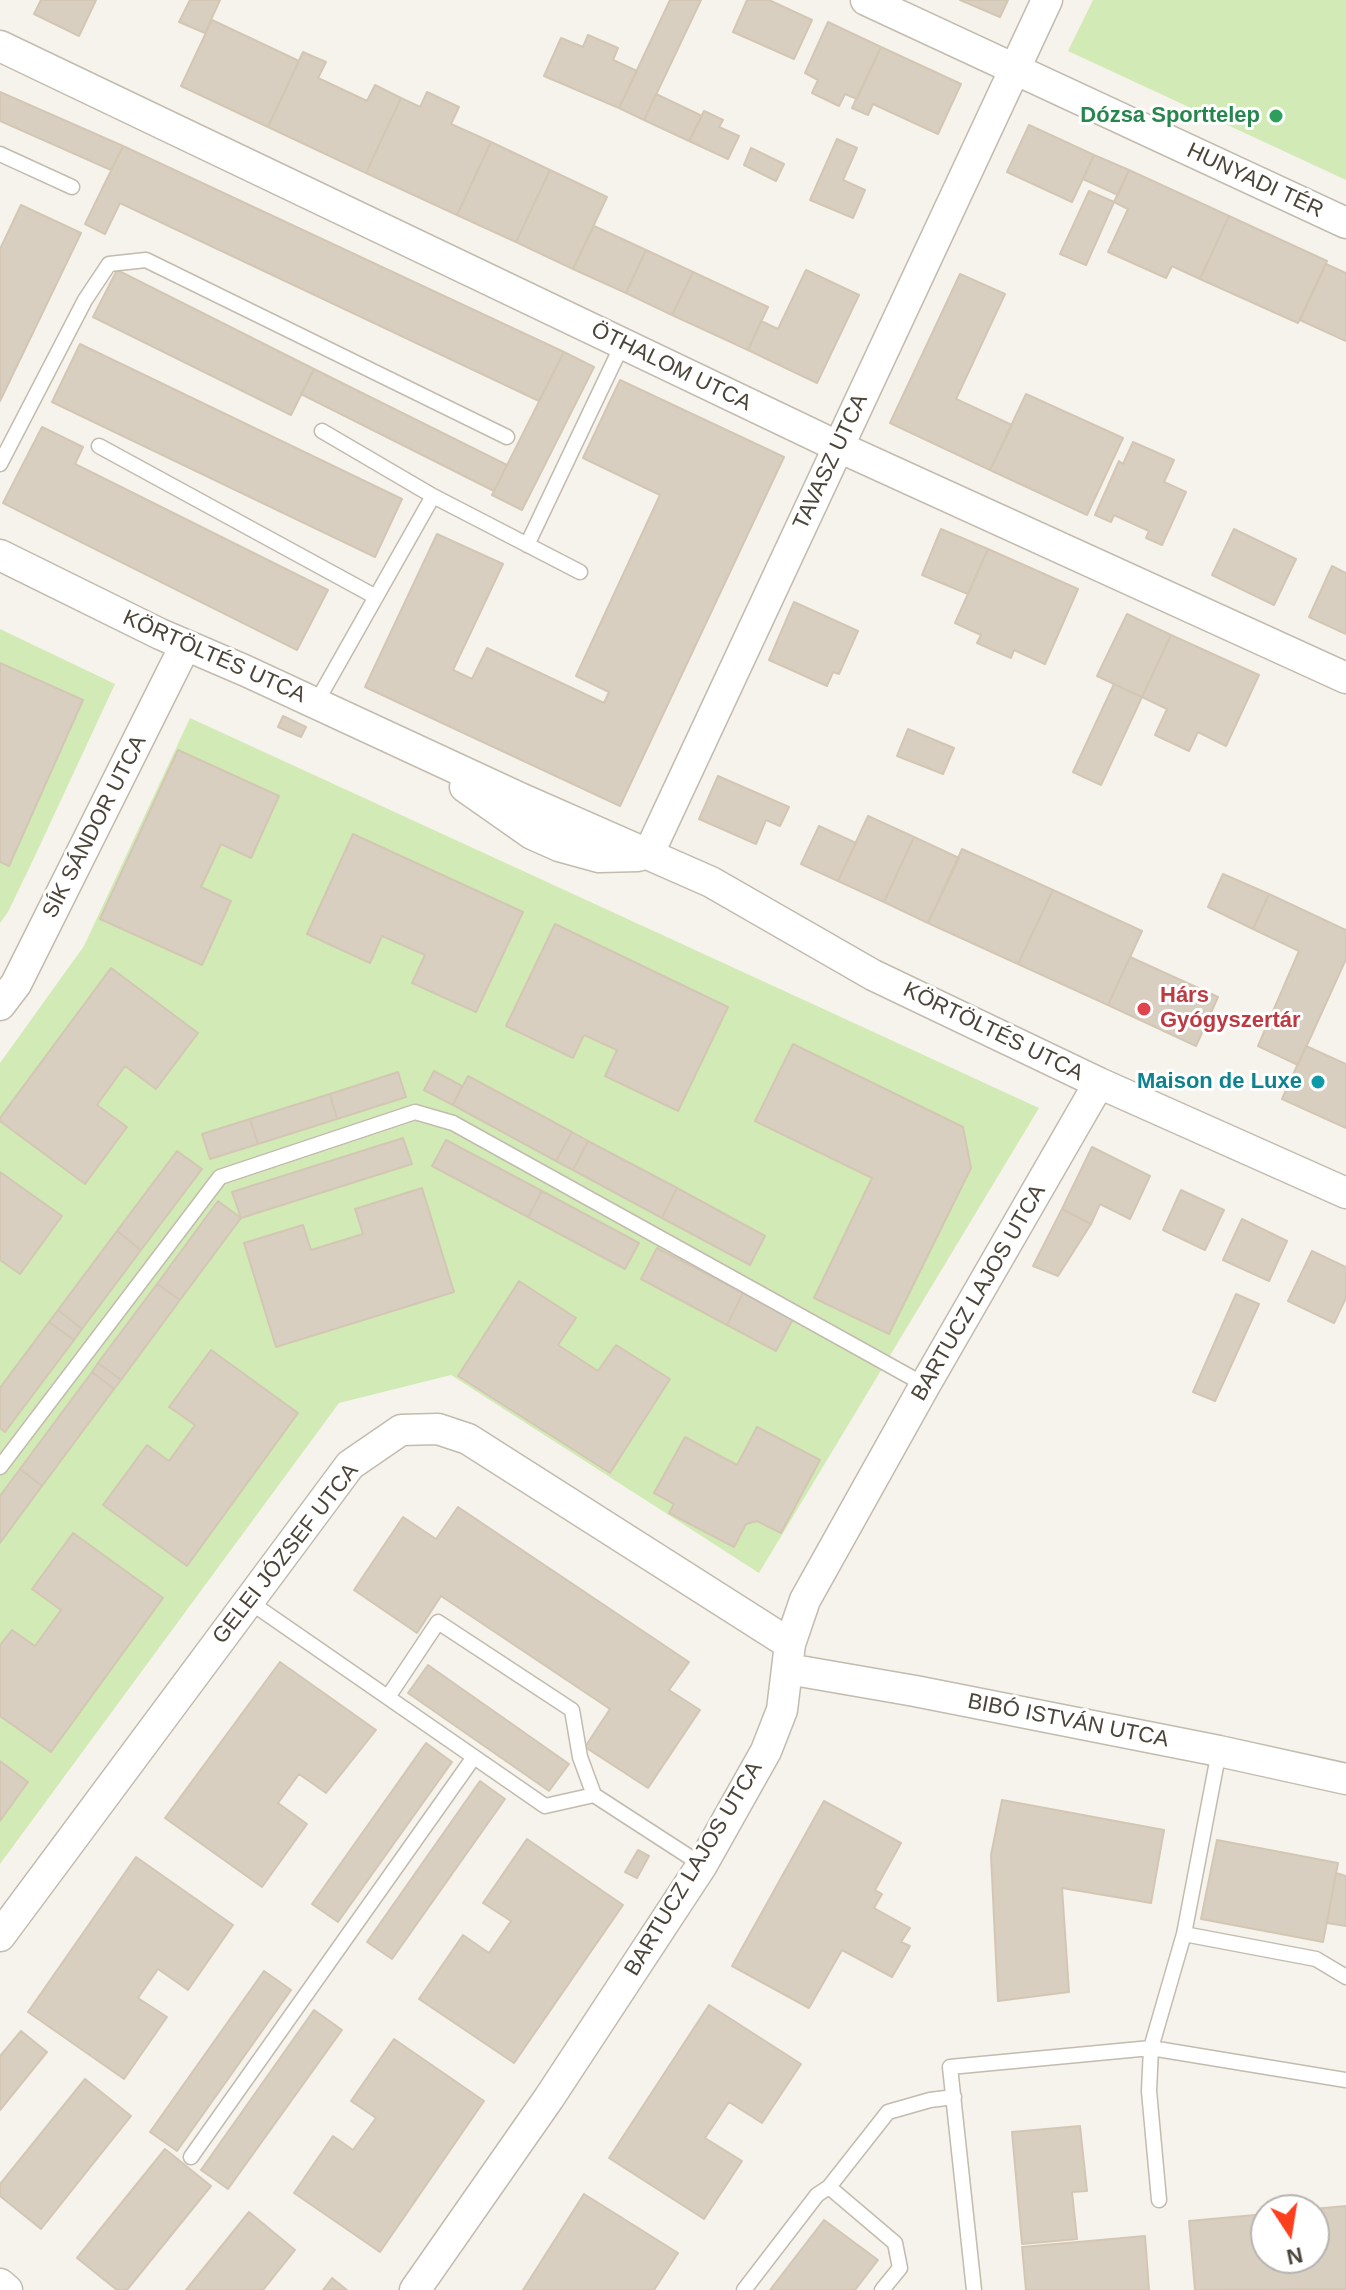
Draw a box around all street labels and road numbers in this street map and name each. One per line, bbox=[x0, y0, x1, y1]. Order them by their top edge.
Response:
street label: HUNYADI TÉR bbox=[1183, 138, 1327, 224]
street label: ÖTHALOM UTCA bbox=[587, 317, 755, 417]
street label: TAVASZ UTCA bbox=[788, 390, 874, 534]
street label: KÖRTÖLTÉS UTCA bbox=[119, 605, 309, 709]
street label: SÍK SÁNDOR UTCA bbox=[37, 731, 153, 923]
street label: KÖRTÖLTÉS UTCA bbox=[899, 977, 1087, 1087]
street label: BARTUCZ LAJOS UTCA bbox=[906, 1180, 1052, 1406]
street label: GELEI JÓZSEF UTCA bbox=[207, 1459, 365, 1649]
street label: BIBÓ ISTVÁN UTCA bbox=[965, 1689, 1171, 1753]
street label: BARTUCZ LAJOS UTCA bbox=[620, 1757, 768, 1981]

